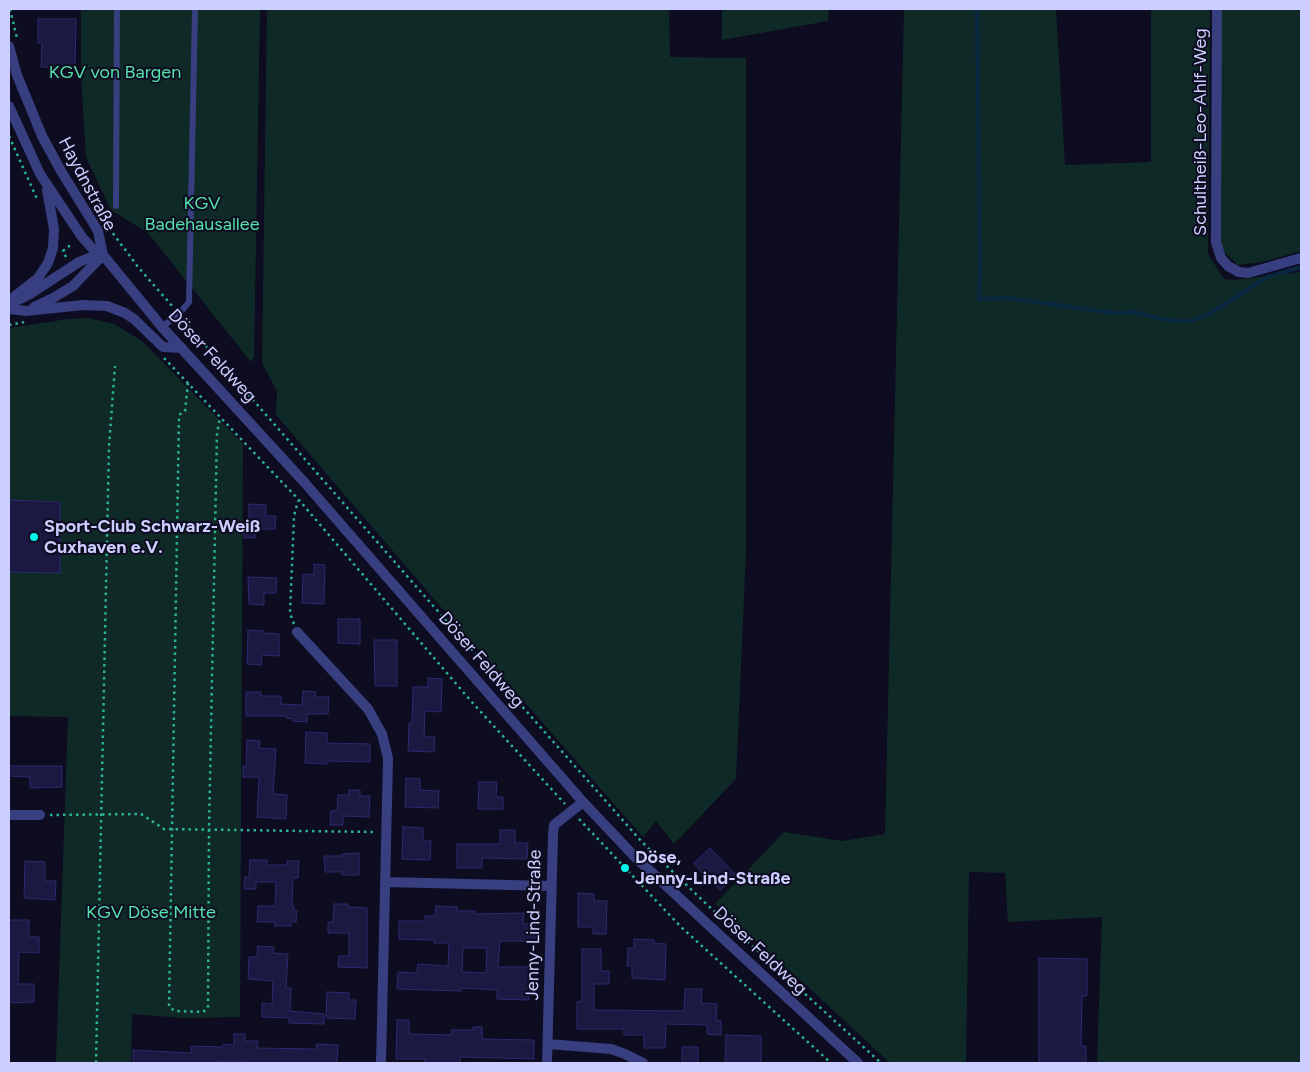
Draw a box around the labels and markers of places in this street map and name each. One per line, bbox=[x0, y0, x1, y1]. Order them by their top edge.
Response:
place label: Sport-Club Schwarz-Weiß Cuxhaven e.V. bbox=[44, 516, 260, 558]
marker: Sport-Club Schwarz-Weiß Cuxhaven e.V. bbox=[28, 531, 40, 543]
place label: Döse, Jenny-Lind-Straße bbox=[635, 847, 791, 890]
marker: Döse, Jenny-Lind-Straße bbox=[619, 862, 631, 874]

